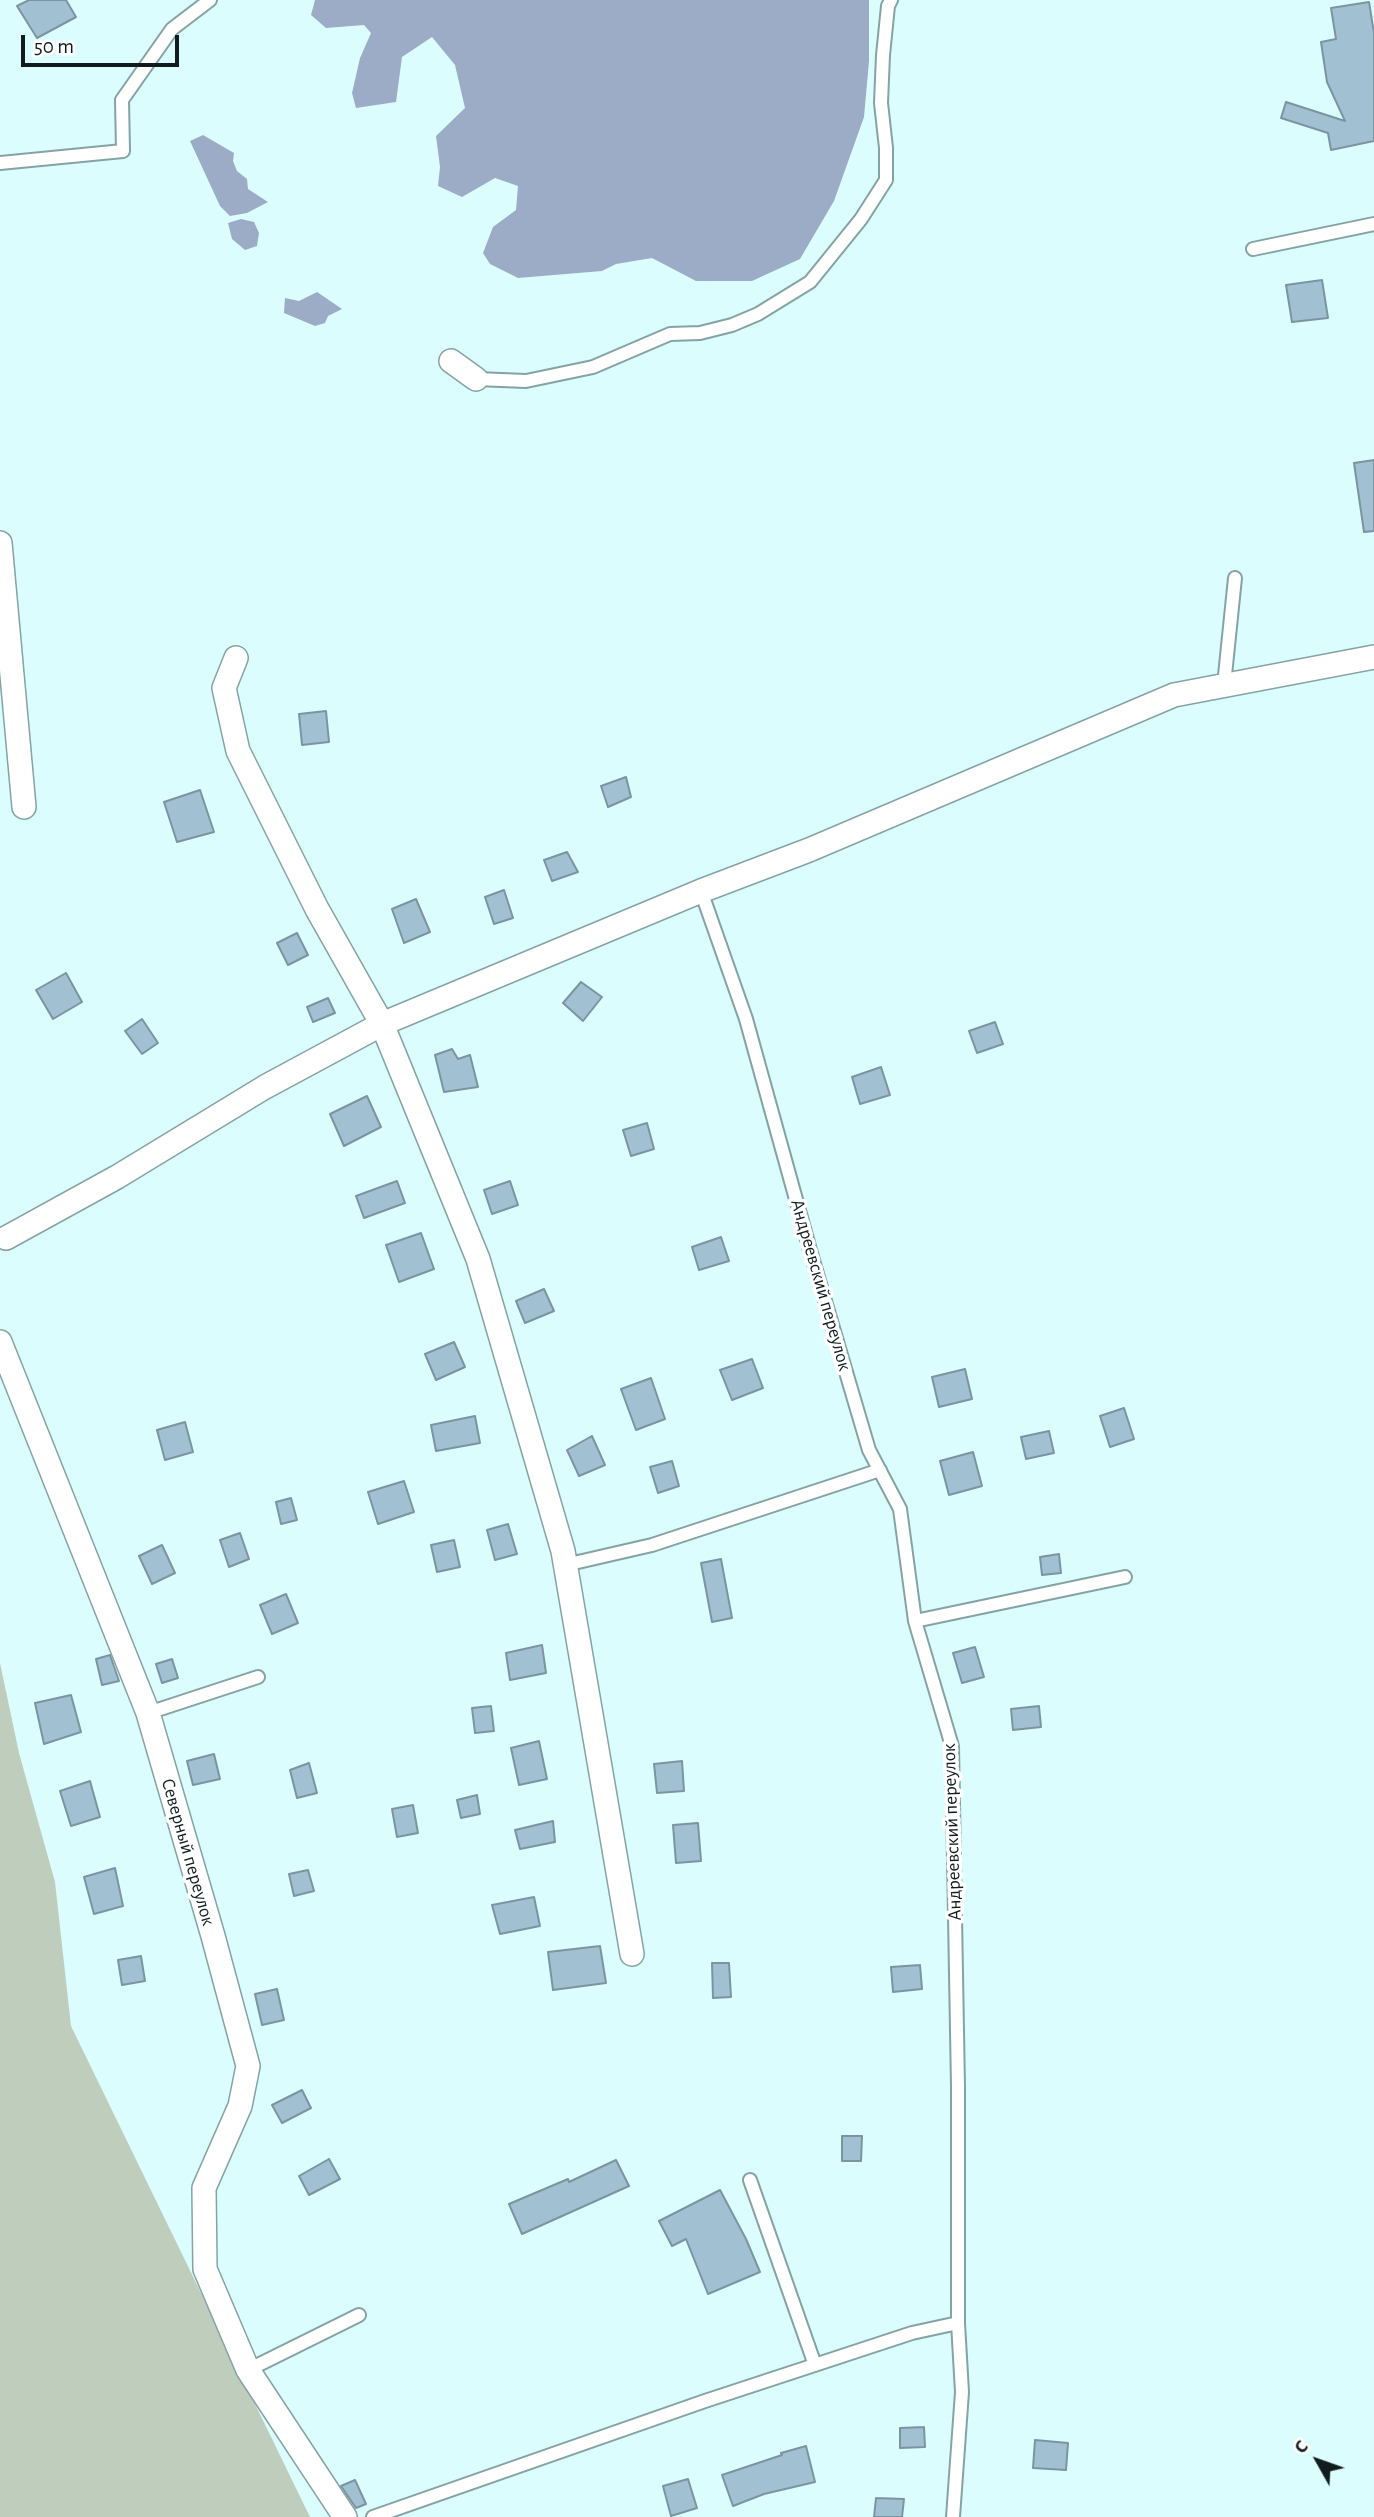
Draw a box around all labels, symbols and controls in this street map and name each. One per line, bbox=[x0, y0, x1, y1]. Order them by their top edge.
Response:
scale bar bbox=[24, 21, 182, 65]
text: 50 m bbox=[34, 36, 74, 57]
street label: Андреевский переулок bbox=[786, 1197, 856, 1373]
street label: Андреевский переулок bbox=[938, 1743, 966, 1921]
street label: Северный переулок bbox=[156, 1776, 220, 1928]
north arrow bbox=[1283, 2426, 1353, 2496]
text: С bbox=[1291, 2437, 1312, 2457]

